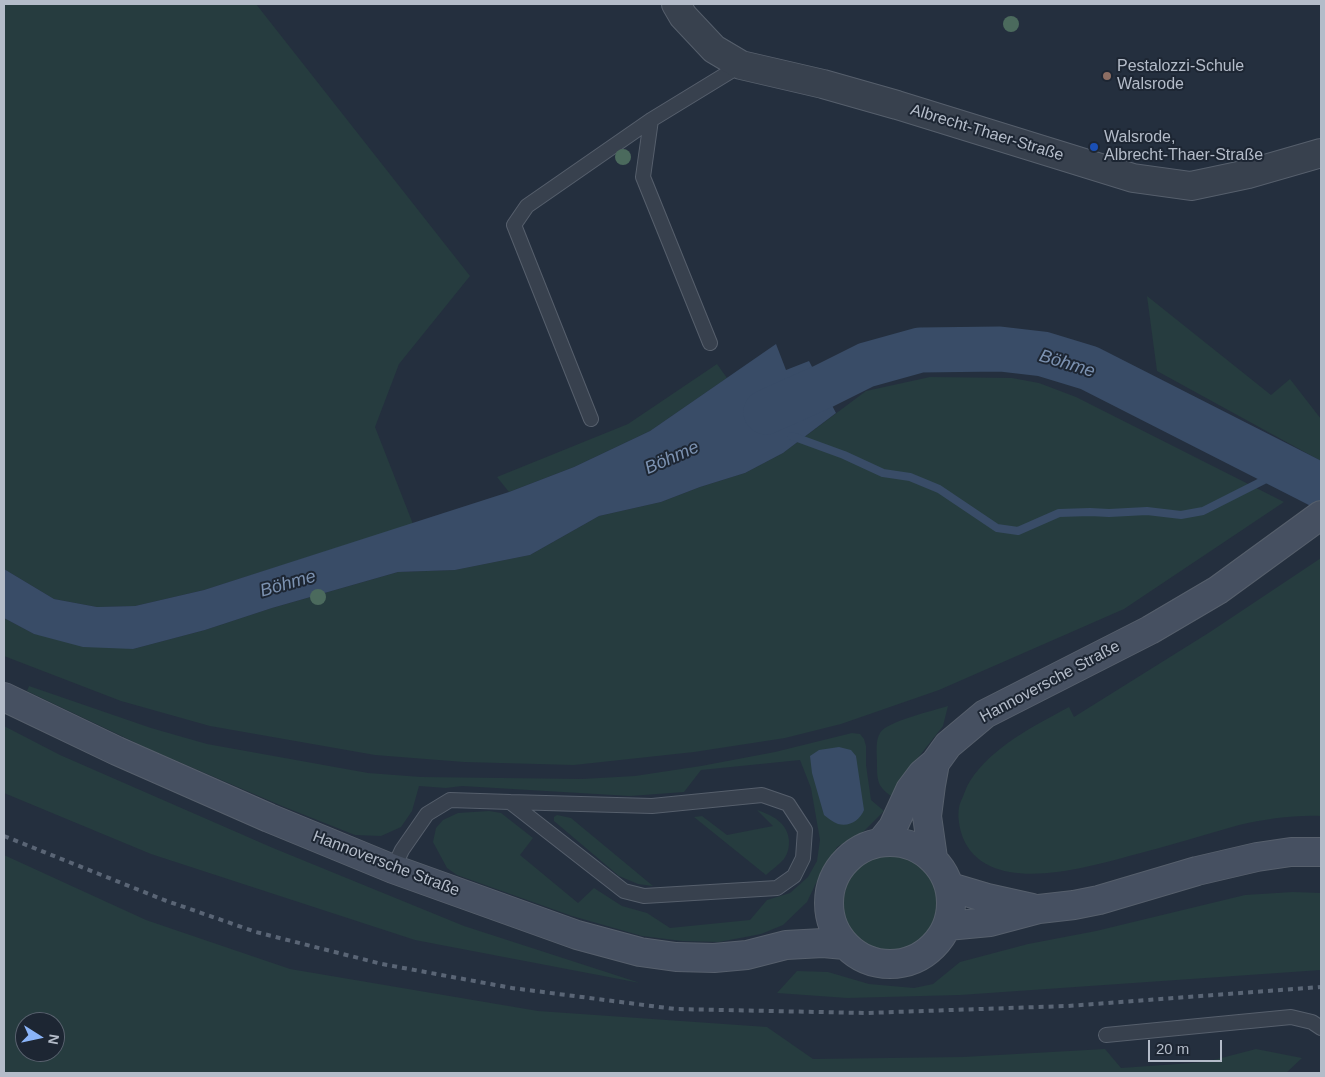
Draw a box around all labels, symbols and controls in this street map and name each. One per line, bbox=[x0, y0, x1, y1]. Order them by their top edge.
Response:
place label: Pestalozzi-Schule Walsrode bbox=[1117, 57, 1244, 95]
marker: Pestalozzi-Schule Walsrode bbox=[1101, 70, 1113, 82]
street label: Albrecht-Thaer-Straße bbox=[908, 101, 1066, 165]
place label: Walsrode, Albrecht-Thaer-Straße bbox=[1104, 128, 1263, 166]
marker: Walsrode, Albrecht-Thaer-Straße bbox=[1088, 141, 1100, 153]
water label: Böhme bbox=[1037, 345, 1097, 383]
water label: Böhme bbox=[642, 437, 702, 479]
water label: Böhme bbox=[258, 566, 318, 602]
street label: Hannoversche Straße bbox=[977, 637, 1123, 727]
street label: Hannoversche Straße bbox=[310, 827, 462, 901]
north arrow bbox=[15, 1012, 65, 1062]
scale bar bbox=[1150, 1030, 1224, 1062]
text: N bbox=[45, 1033, 63, 1046]
text: 20 m bbox=[1156, 1040, 1189, 1057]

